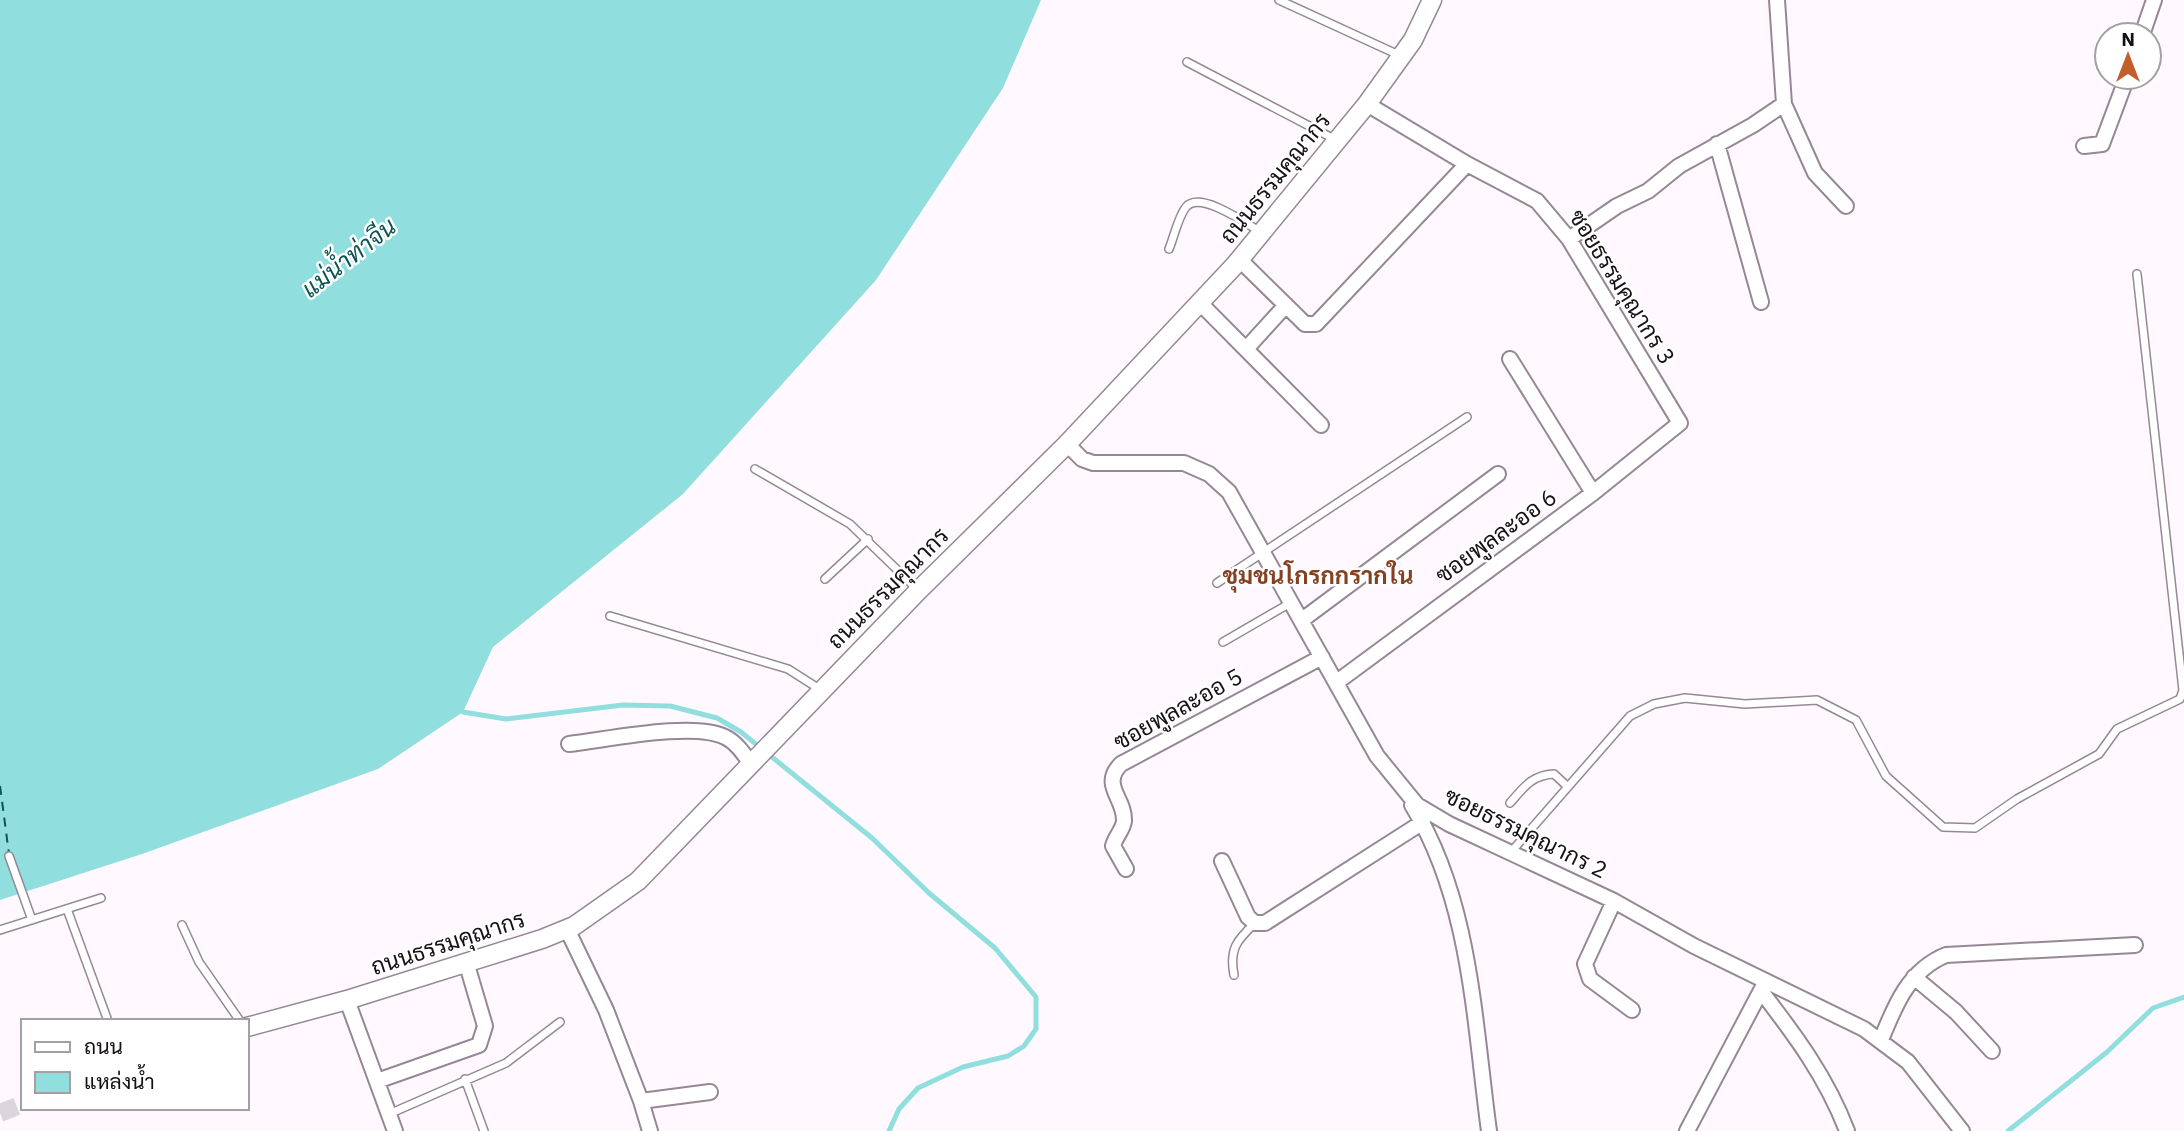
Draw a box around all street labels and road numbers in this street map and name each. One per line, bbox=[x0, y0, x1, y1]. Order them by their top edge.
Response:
street label: ถนนธรรมคุณากร bbox=[1212, 106, 1338, 250]
street label: ซอยธรรมคุณากร 3 bbox=[1561, 203, 1683, 371]
street label: ซอยพูลละออ 6 bbox=[1429, 481, 1564, 592]
street label: ถนนธรรมคุณากร bbox=[820, 520, 956, 656]
street label: ซอยพูลละออ 5 bbox=[1108, 660, 1249, 758]
street label: ซอยธรรมคุณากร 2 bbox=[1439, 780, 1613, 886]
street label: ถนนธรรมคุณากร bbox=[367, 903, 529, 983]

